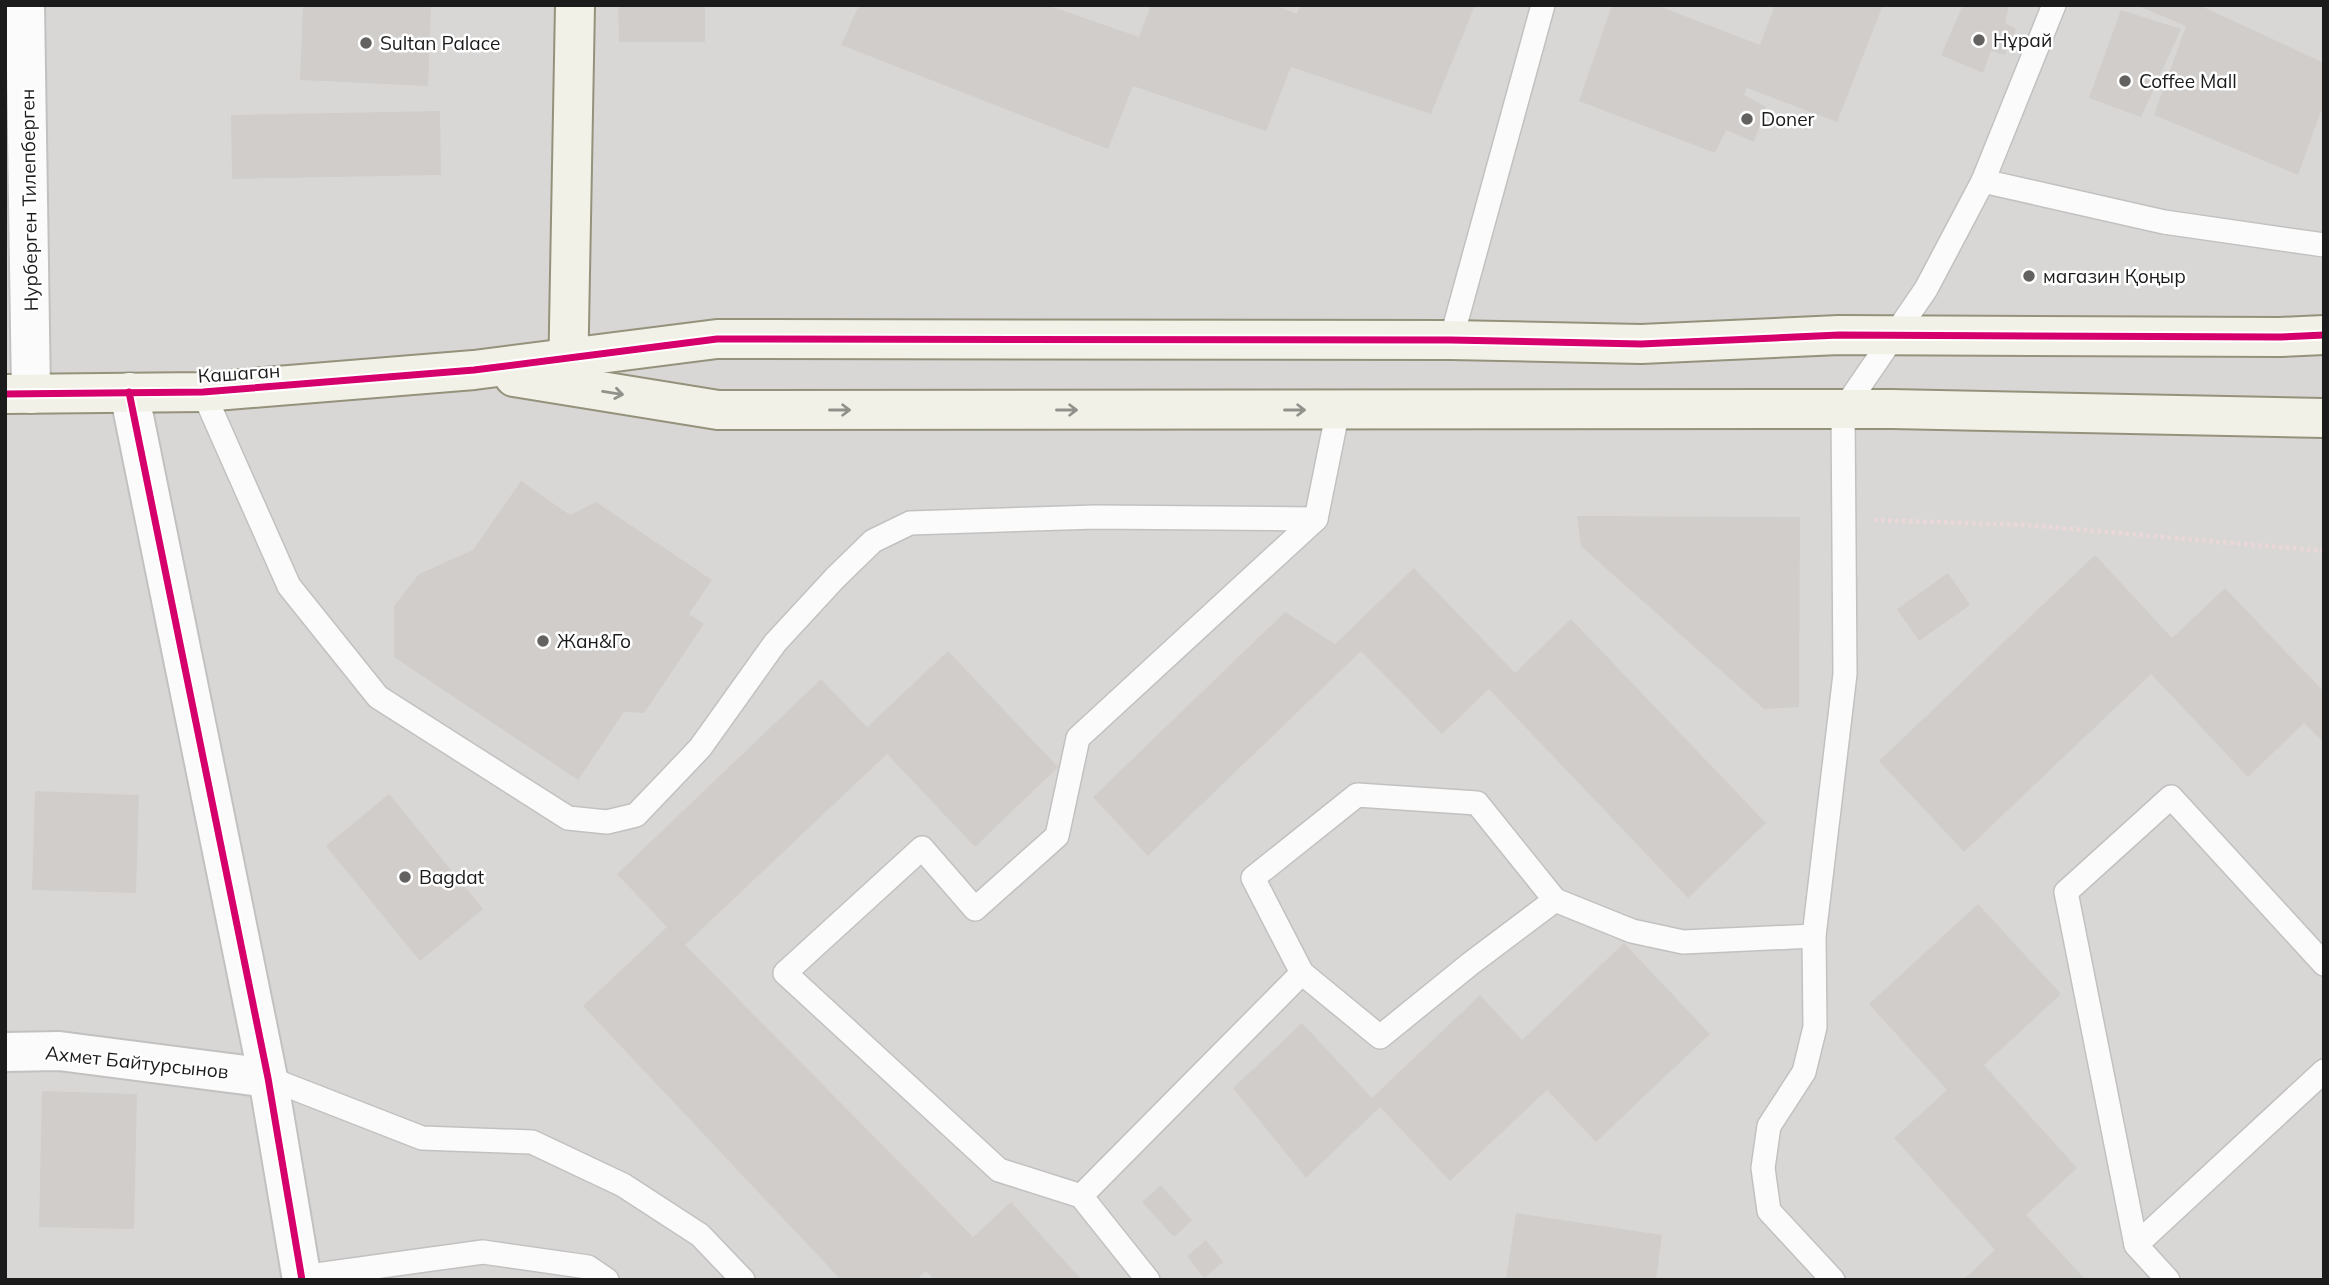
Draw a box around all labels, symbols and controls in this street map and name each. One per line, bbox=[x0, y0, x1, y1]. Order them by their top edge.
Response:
place label: Нұрай bbox=[1993, 28, 2052, 52]
place label: Sultan Palace bbox=[380, 31, 500, 55]
marker: Нұрай bbox=[1971, 32, 1987, 48]
marker: Sultan Palace bbox=[358, 35, 374, 51]
place label: Coffee Mall bbox=[2139, 69, 2237, 93]
marker: Coffee Mall bbox=[2117, 73, 2133, 89]
street label: Нурберген Тилепберген bbox=[15, 88, 43, 312]
place label: Doner bbox=[1761, 107, 1815, 131]
marker: Doner bbox=[1739, 111, 1755, 127]
place label: магазин Қоңыр bbox=[2043, 264, 2186, 288]
marker: магазин Қоңыр bbox=[2021, 268, 2037, 284]
street label: Кашаган bbox=[197, 358, 281, 388]
one-way arrow bbox=[602, 387, 624, 400]
one-way arrow bbox=[828, 403, 851, 417]
one-way arrow bbox=[1055, 403, 1078, 417]
one-way arrow bbox=[1283, 403, 1306, 417]
place label: Жан&Го bbox=[557, 629, 631, 653]
marker: Жан&Го bbox=[535, 633, 551, 649]
place label: Bagdat bbox=[419, 865, 485, 889]
marker: Bagdat bbox=[397, 869, 413, 885]
street label: Ахмет Байтурсынов bbox=[44, 1040, 230, 1084]

